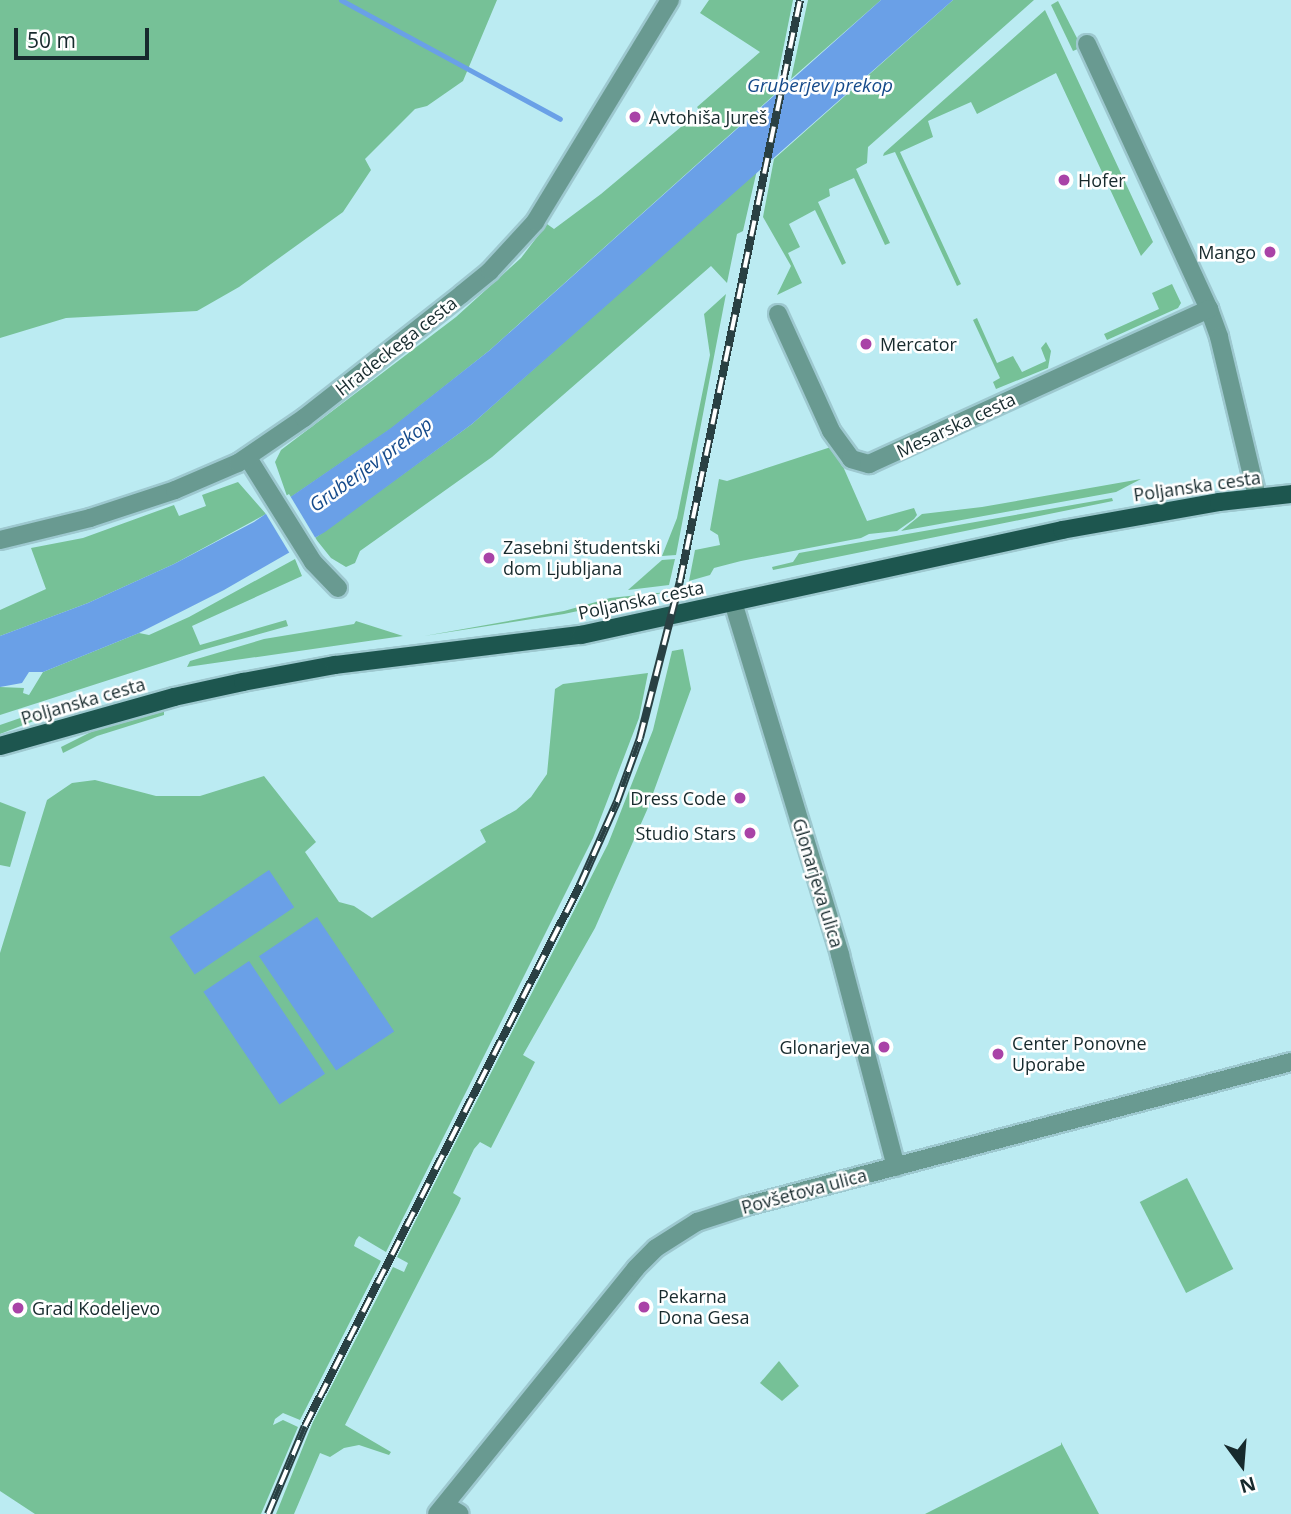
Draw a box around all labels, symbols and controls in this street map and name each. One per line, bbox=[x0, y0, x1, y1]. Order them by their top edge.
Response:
scale bar bbox=[18, 14, 152, 58]
text: 50 m bbox=[27, 26, 76, 54]
water label: Gruberjev prekop bbox=[747, 75, 893, 97]
place label: Avtohiša Jureš bbox=[649, 106, 767, 128]
marker: Avtohiša Jureš bbox=[627, 109, 643, 125]
place label: Hofer bbox=[1078, 169, 1126, 191]
marker: Hofer bbox=[1056, 172, 1072, 188]
place label: Mango bbox=[1198, 241, 1256, 263]
marker: Mango bbox=[1262, 244, 1278, 260]
street label: Hradeckega cesta bbox=[331, 292, 461, 400]
place label: Mercator bbox=[880, 333, 957, 355]
marker: Mercator bbox=[858, 336, 874, 352]
street label: Mesarska cesta bbox=[893, 388, 1019, 462]
water label: Gruberjev prekop bbox=[305, 413, 437, 517]
street label: Poljanska cesta bbox=[1132, 466, 1262, 506]
place label: Zasebni študentski dom Ljubljana bbox=[503, 537, 660, 580]
marker: Zasebni študentski dom Ljubljana bbox=[481, 550, 497, 566]
street label: Poljanska cesta bbox=[576, 576, 706, 624]
street label: Poljanska cesta bbox=[18, 673, 148, 729]
place label: Dress Code bbox=[630, 787, 726, 809]
marker: Dress Code bbox=[732, 790, 748, 806]
street label: Glonarjeva ulica bbox=[788, 816, 848, 950]
place label: Studio Stars bbox=[635, 822, 736, 844]
marker: Studio Stars bbox=[742, 825, 758, 841]
place label: Center Ponovne Uporabe bbox=[1012, 1033, 1147, 1076]
place label: Glonarjeva bbox=[779, 1036, 870, 1058]
marker: Glonarjeva bbox=[876, 1039, 892, 1055]
marker: Center Ponovne Uporabe bbox=[990, 1046, 1006, 1062]
street label: Povšetova ulica bbox=[739, 1164, 869, 1218]
place label: Pekarna Dona Gesa bbox=[658, 1286, 749, 1328]
place label: Grad Kodeljevo bbox=[32, 1297, 160, 1319]
marker: Pekarna Dona Gesa bbox=[636, 1299, 652, 1315]
marker: Grad Kodeljevo bbox=[10, 1300, 26, 1316]
north arrow bbox=[1207, 1430, 1277, 1500]
text: N bbox=[1237, 1471, 1259, 1500]

